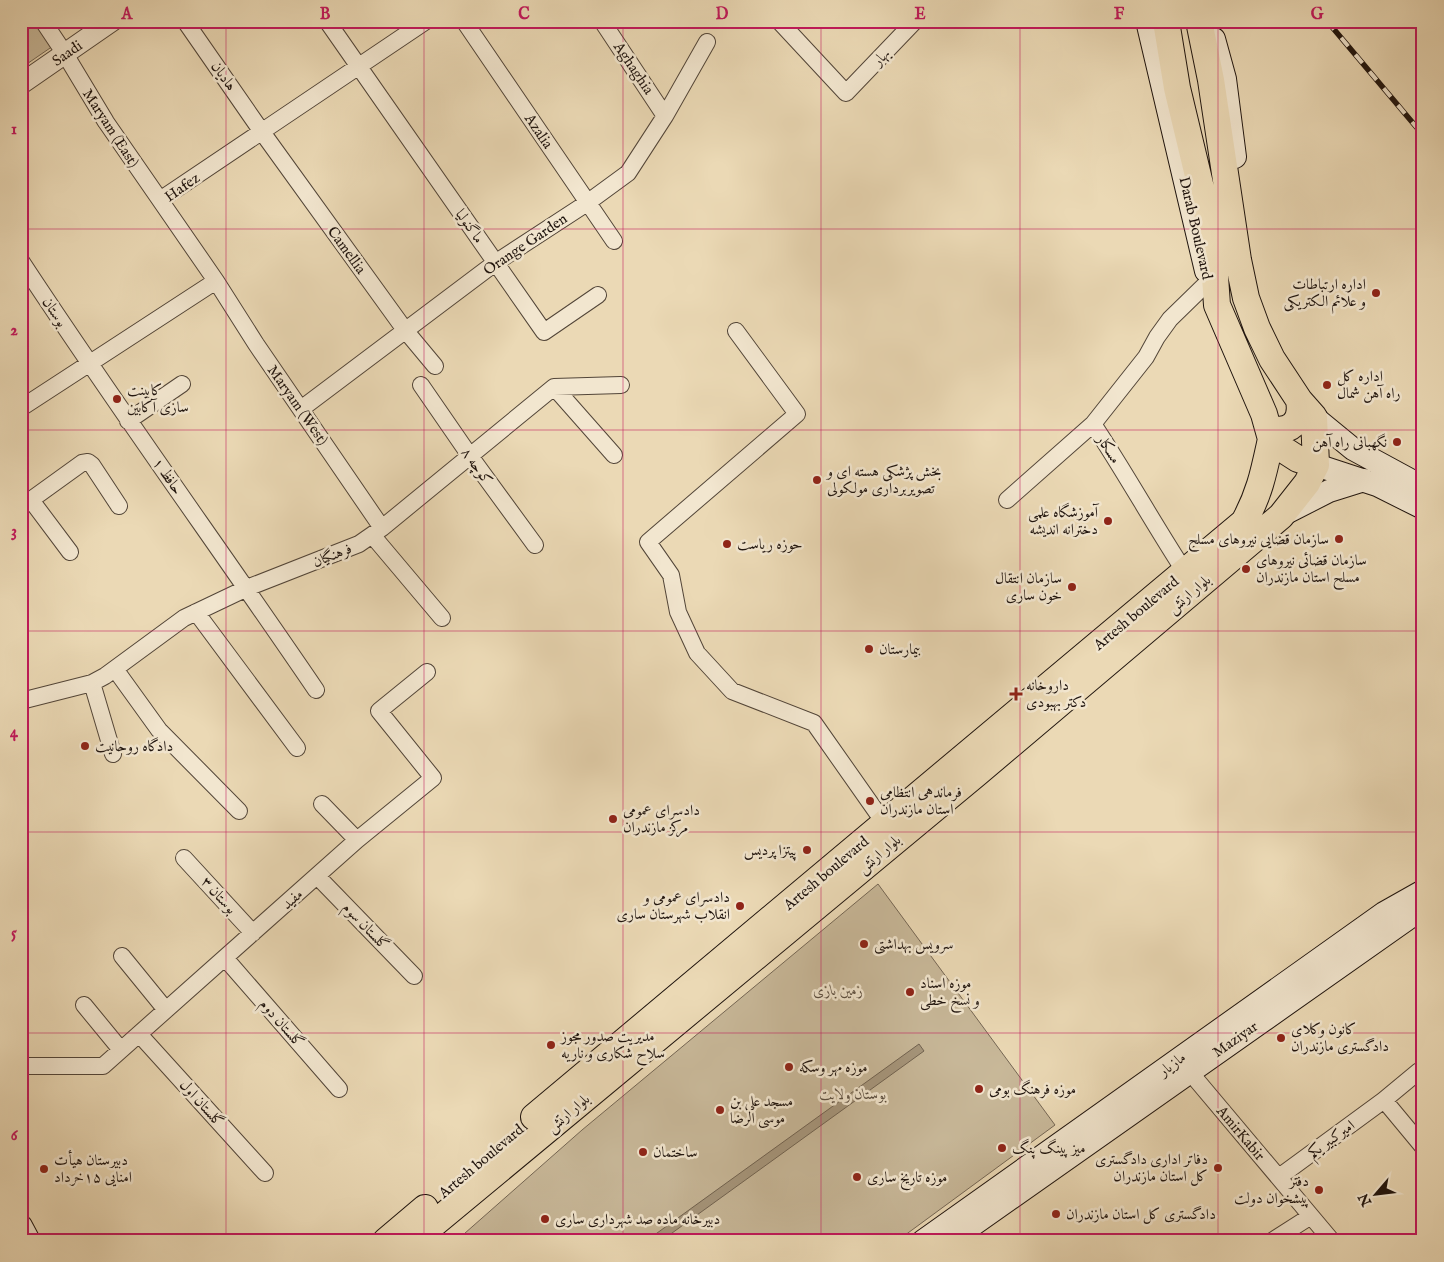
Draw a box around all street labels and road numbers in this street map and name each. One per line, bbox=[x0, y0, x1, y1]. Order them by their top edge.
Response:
street label: Saadi bbox=[48, 36, 86, 71]
street label: Aghaghia bbox=[609, 38, 658, 99]
street label: بهار bbox=[867, 44, 894, 72]
street label: هادیان bbox=[207, 58, 241, 95]
street label: Maryam (East) bbox=[78, 85, 143, 171]
street label: Azalia bbox=[519, 109, 557, 153]
street label: Hafez bbox=[161, 169, 204, 206]
street label: Darab Boulevard bbox=[1174, 175, 1217, 282]
street label: ماگنولیا bbox=[451, 205, 488, 247]
street label: Orange Garden bbox=[480, 209, 571, 280]
street label: Camellia bbox=[323, 223, 371, 278]
street label: بوستان bbox=[38, 294, 71, 331]
street label: Maryam (West) bbox=[263, 361, 332, 449]
street label: مسکار bbox=[1091, 429, 1125, 467]
street label: کوچه ۸ bbox=[456, 444, 497, 489]
street label: حافظ ۱ bbox=[148, 454, 187, 498]
street label: فرهنگیان bbox=[310, 539, 355, 572]
street label: بلوار ارتش bbox=[1164, 571, 1215, 618]
street label: Artesh boulevard bbox=[1089, 572, 1184, 655]
street label: بلوار ارتش bbox=[854, 831, 905, 878]
street label: Artesh boulevard bbox=[779, 832, 874, 915]
street label: بوستان ۳ bbox=[197, 873, 241, 918]
street label: مفید bbox=[278, 885, 307, 914]
street label: گلستان سوم bbox=[336, 898, 393, 956]
street label: گلستان دوم bbox=[253, 995, 308, 1054]
street label: Maziyar bbox=[1209, 1017, 1262, 1062]
street label: مازیار bbox=[1153, 1048, 1190, 1082]
street label: گلستان اول bbox=[175, 1076, 228, 1131]
street label: بلوار ارتش bbox=[543, 1090, 594, 1137]
street label: AmirKabir bbox=[1212, 1101, 1269, 1165]
street label: امیرکبیر یکم bbox=[1304, 1116, 1361, 1166]
street label: Artesh boulevard bbox=[434, 1120, 529, 1203]

